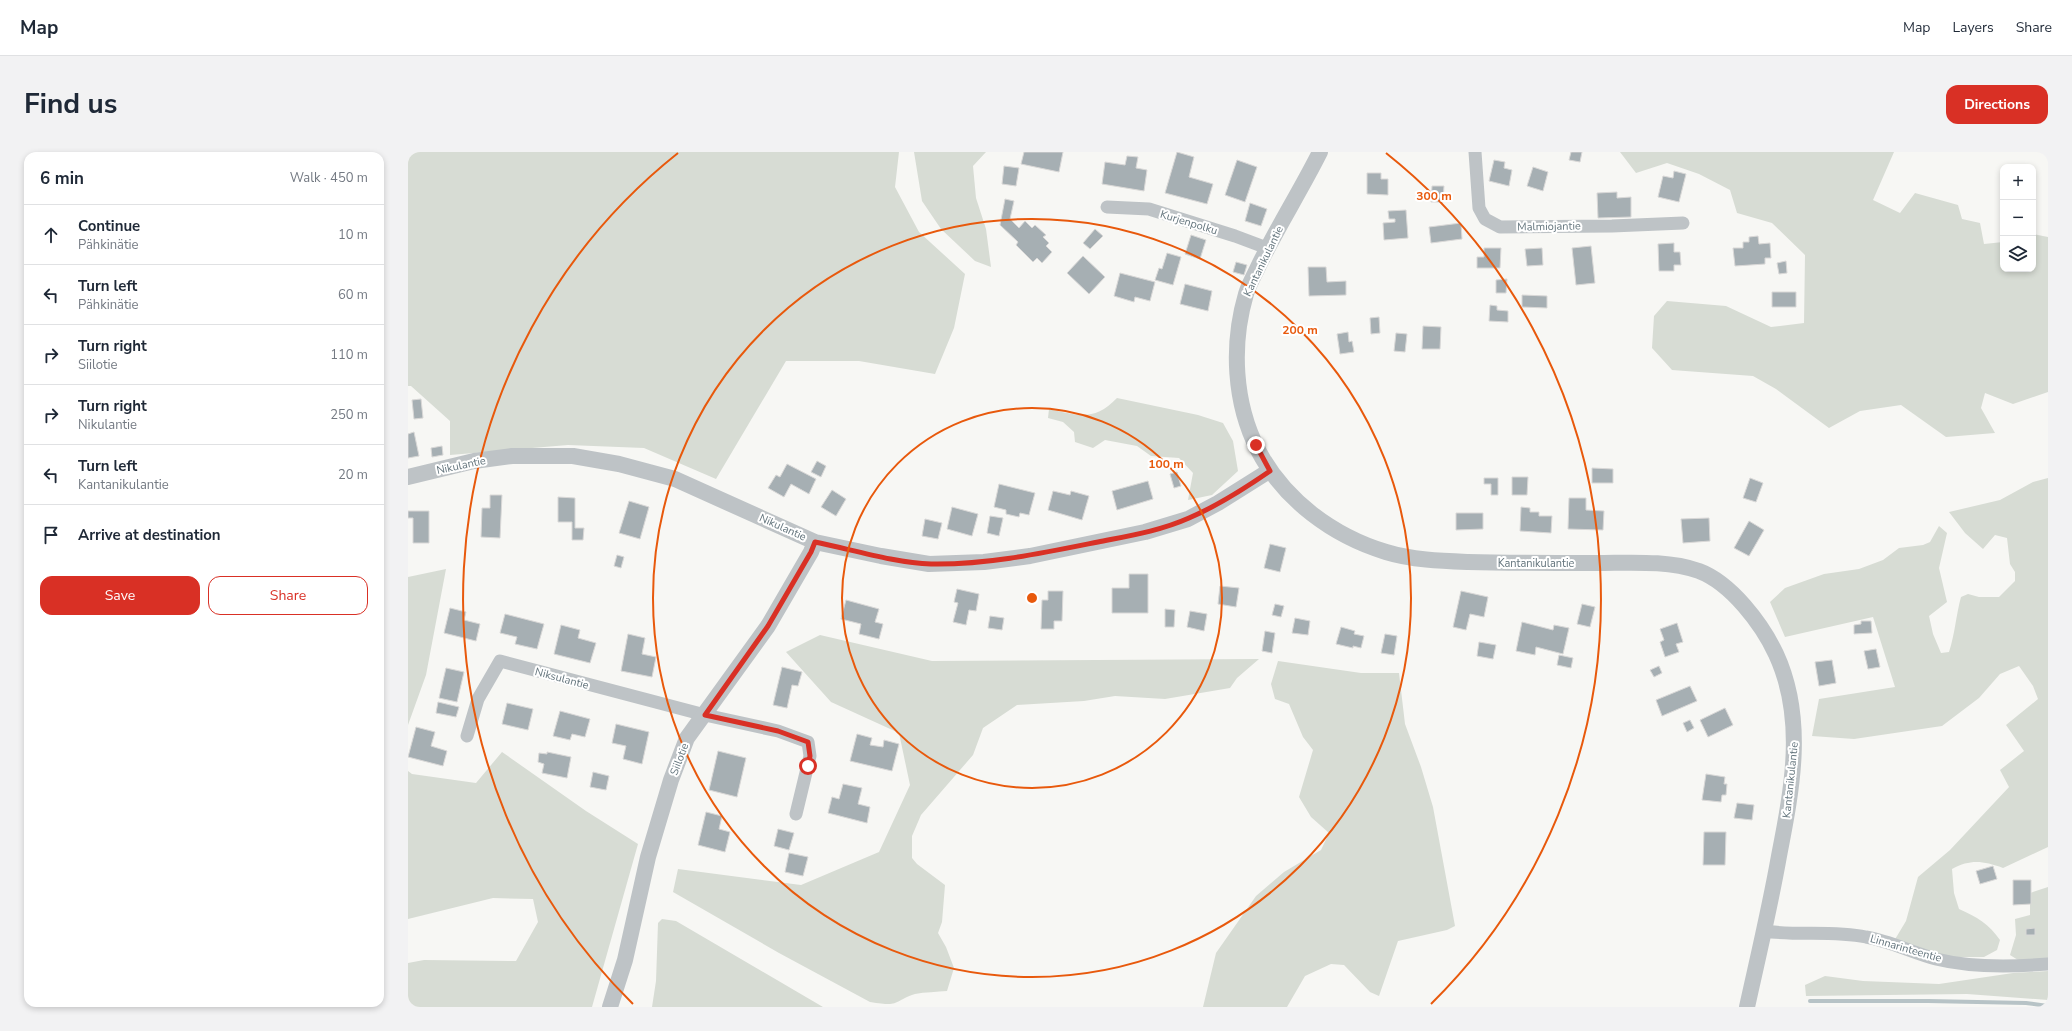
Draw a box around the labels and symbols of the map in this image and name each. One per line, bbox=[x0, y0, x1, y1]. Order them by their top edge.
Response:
text: 300 m bbox=[1416, 188, 1452, 204]
street label: Kurjenpolku bbox=[1158, 207, 1219, 238]
street label: Malmiojantie bbox=[1517, 218, 1581, 235]
street label: Kantanikulantie bbox=[1240, 223, 1287, 299]
text: 200 m bbox=[1282, 322, 1318, 338]
route end bbox=[1247, 436, 1265, 454]
street label: Nikulantie bbox=[435, 453, 487, 478]
text: 100 m bbox=[1148, 456, 1184, 472]
street label: Nikulantie bbox=[757, 510, 809, 545]
street label: Kantanikulantie bbox=[1498, 556, 1574, 571]
centre of rings bbox=[1025, 591, 1039, 605]
street label: Niksulantie bbox=[533, 664, 591, 693]
street label: Siilotie bbox=[666, 741, 693, 777]
street label: Kantanikulantie bbox=[1779, 741, 1802, 819]
route start bbox=[799, 757, 817, 775]
street label: Linnarinteentie bbox=[1868, 931, 1943, 966]

